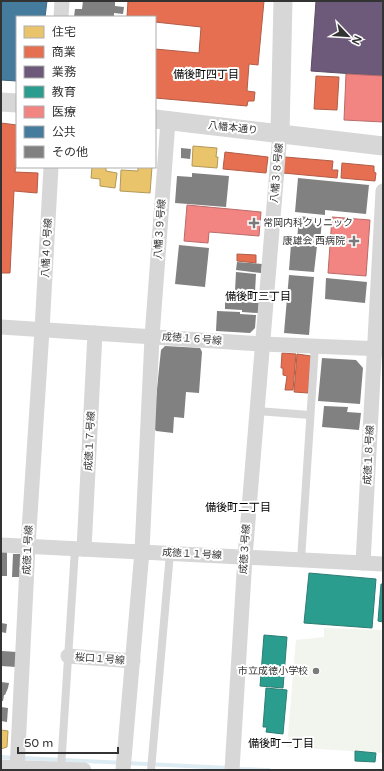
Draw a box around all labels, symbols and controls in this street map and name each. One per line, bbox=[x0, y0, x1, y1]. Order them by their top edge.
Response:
legend bbox=[16, 16, 156, 168]
north arrow bbox=[328, 16, 368, 56]
text: 住宅 bbox=[52, 25, 76, 39]
text: N bbox=[349, 33, 364, 47]
text: 商業 bbox=[52, 45, 76, 59]
text: 業務 bbox=[52, 65, 76, 79]
district label: 備後町四丁目 bbox=[173, 68, 239, 81]
text: 教育 bbox=[52, 85, 76, 99]
text: 医療 bbox=[52, 105, 76, 119]
street label: 八幡本通り bbox=[208, 119, 258, 137]
text: 公共 bbox=[52, 125, 76, 139]
street label: 八幡３８号線 bbox=[268, 143, 286, 203]
text: その他 bbox=[52, 145, 88, 159]
street label: 八幡３９号線 bbox=[152, 199, 168, 259]
marker: 常岡内科クリニック bbox=[248, 217, 260, 229]
place label: 常岡内科クリニック bbox=[263, 217, 353, 229]
street label: 八幡４０号線 bbox=[39, 218, 55, 278]
place label: 康雄会 西病院 bbox=[282, 235, 345, 247]
marker: 康雄会 西病院 bbox=[348, 235, 360, 247]
district label: 備後町三丁目 bbox=[225, 290, 291, 303]
street label: 成徳１６号線 bbox=[162, 331, 222, 347]
street label: 成徳１７号線 bbox=[82, 411, 98, 471]
street label: 成徳１８号線 bbox=[361, 425, 377, 485]
district label: 備後町二丁目 bbox=[205, 501, 271, 514]
street label: 成徳３号線 bbox=[237, 524, 253, 574]
street label: 成徳１号線 bbox=[21, 525, 35, 575]
street label: 成徳１１号線 bbox=[162, 546, 222, 562]
street label: 桜口１号線 bbox=[75, 651, 125, 667]
place label: 市立成徳小学校 bbox=[238, 665, 308, 677]
marker: 市立成徳小学校 bbox=[311, 666, 321, 676]
scale bar bbox=[18, 729, 118, 755]
text: 50 m bbox=[24, 736, 53, 750]
district label: 備後町一丁目 bbox=[248, 737, 314, 750]

